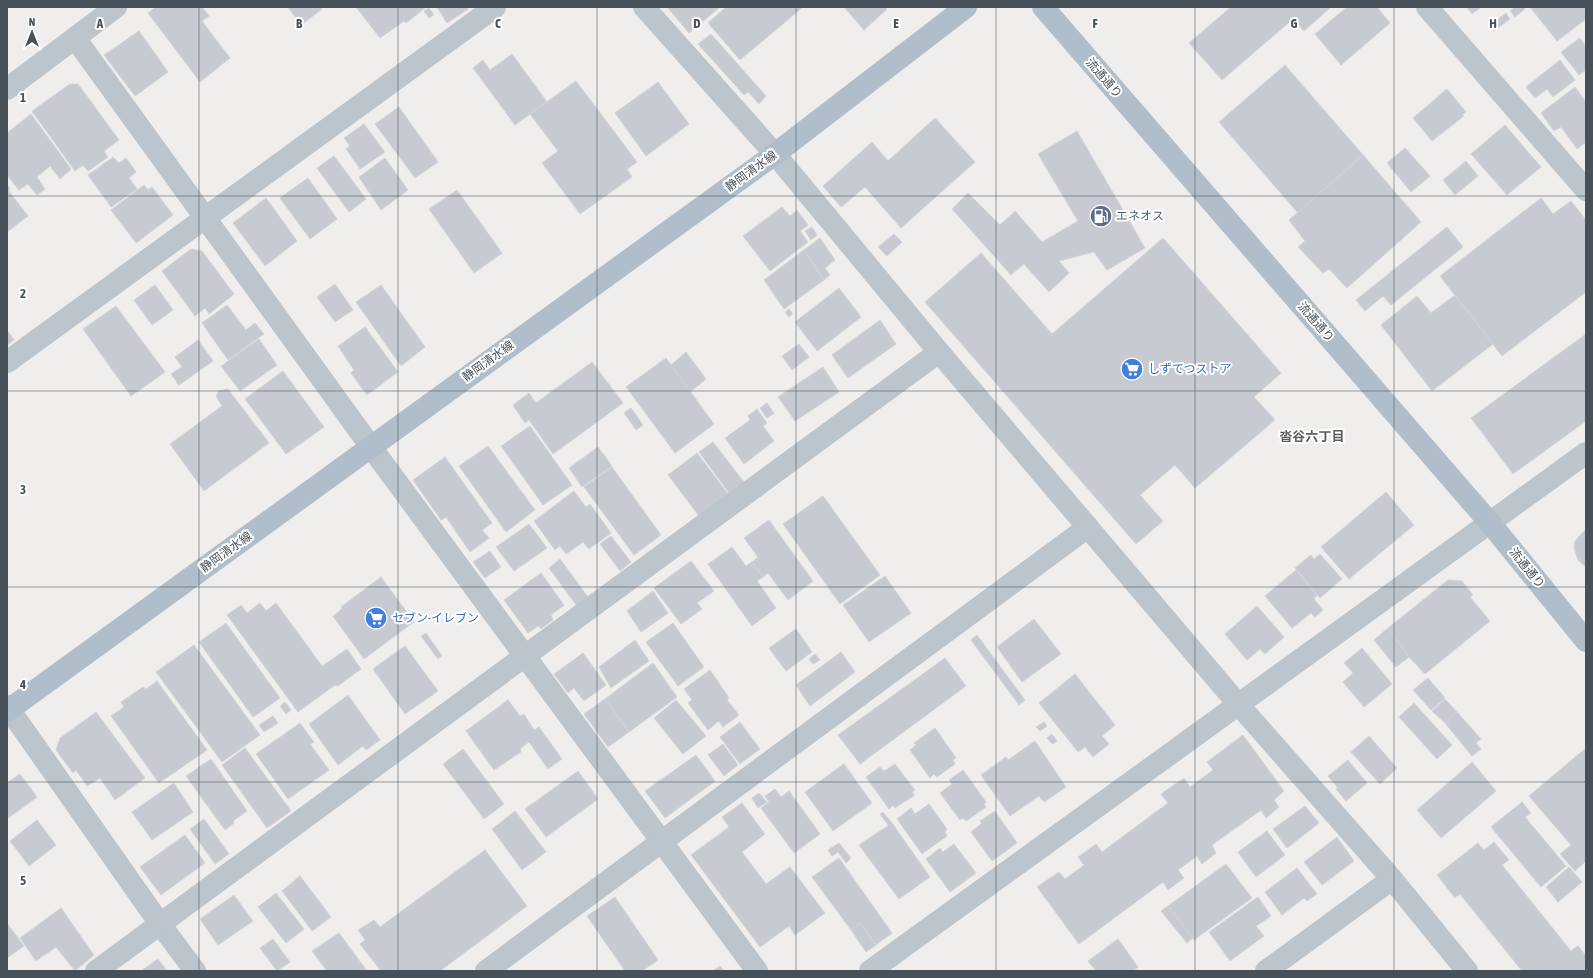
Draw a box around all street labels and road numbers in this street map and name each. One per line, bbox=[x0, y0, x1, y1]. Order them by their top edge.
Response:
street label: 流通通り bbox=[1083, 55, 1125, 101]
street label: 静岡清水線 bbox=[723, 148, 779, 194]
street label: 流通通り bbox=[1295, 299, 1337, 345]
street label: 静岡清水線 bbox=[460, 338, 516, 384]
street label: 静岡清水線 bbox=[198, 529, 254, 575]
street label: 流通通り bbox=[1506, 545, 1548, 591]

